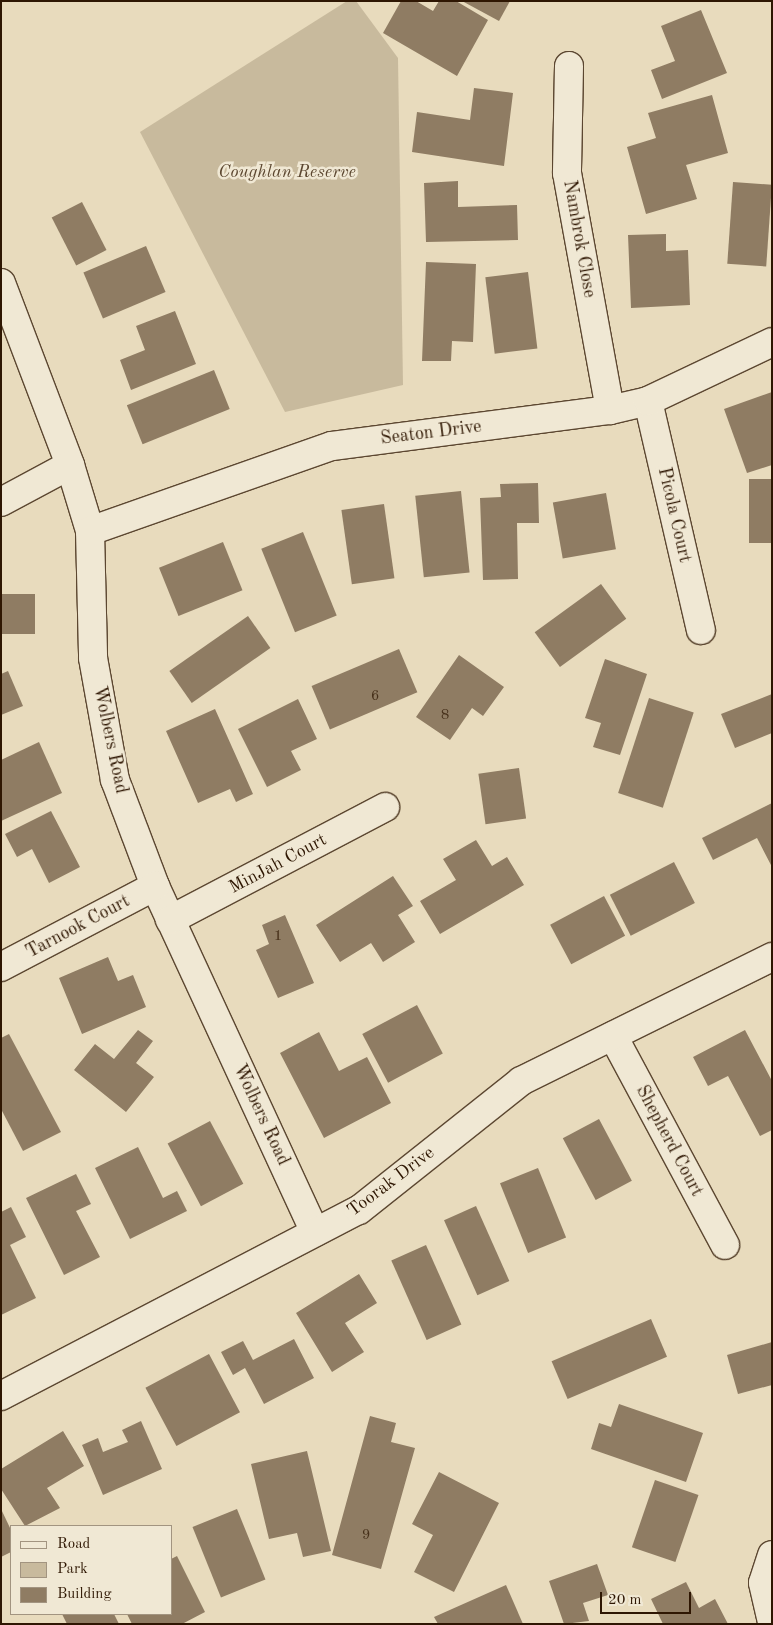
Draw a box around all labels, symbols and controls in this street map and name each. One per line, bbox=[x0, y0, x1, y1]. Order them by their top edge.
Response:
park label: Coughlan Reserve bbox=[218, 161, 356, 183]
street label: Nambrok Close bbox=[558, 179, 600, 299]
street label: Seaton Drive bbox=[379, 416, 483, 450]
street label: Picola Court bbox=[653, 465, 695, 565]
street label: Wolbers Road bbox=[88, 684, 132, 796]
house number: 6 bbox=[371, 688, 379, 706]
house number: 8 bbox=[441, 707, 449, 725]
street label: MinJah Court bbox=[226, 829, 330, 899]
street label: Tarnook Court bbox=[22, 891, 134, 963]
house number: 1 bbox=[274, 928, 282, 946]
street label: Wolbers Road bbox=[228, 1061, 294, 1169]
street label: Shepherd Court bbox=[631, 1082, 707, 1200]
street label: Toorak Drive bbox=[343, 1142, 439, 1222]
legend bbox=[10, 1525, 172, 1615]
house number: 9 bbox=[362, 1527, 370, 1545]
text: Road bbox=[57, 1537, 90, 1552]
text: Park bbox=[57, 1562, 88, 1577]
scale bar bbox=[603, 1582, 694, 1614]
text: Building bbox=[57, 1587, 112, 1602]
text: 20 m bbox=[608, 1593, 642, 1608]

